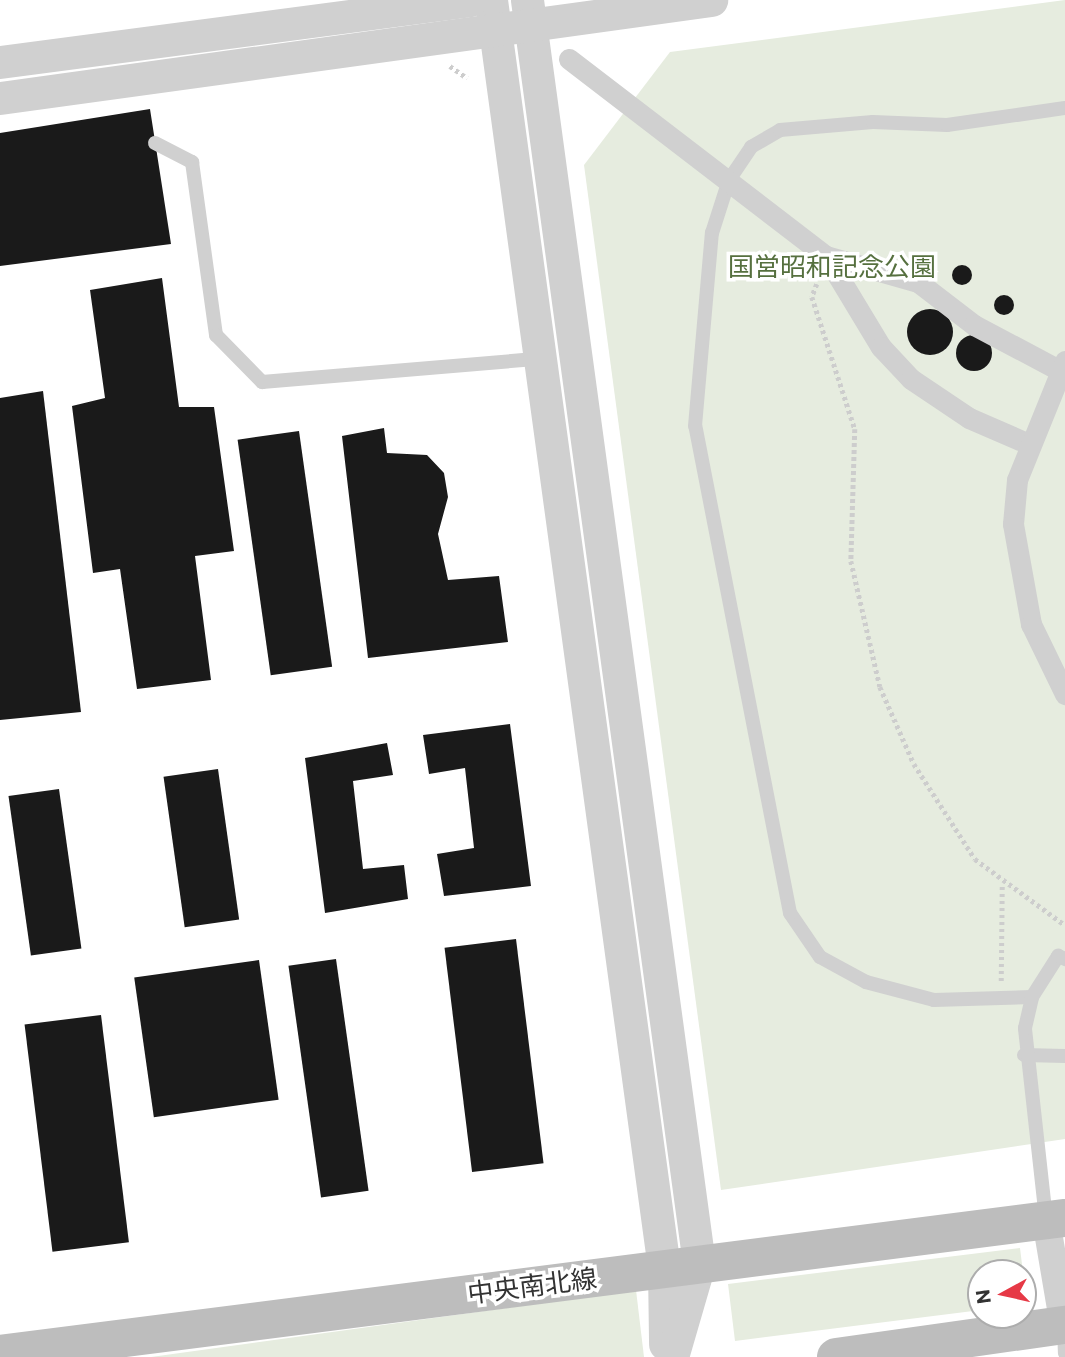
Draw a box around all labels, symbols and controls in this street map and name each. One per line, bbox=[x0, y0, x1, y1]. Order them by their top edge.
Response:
park label: 国営昭和記念公園 bbox=[728, 250, 936, 282]
north arrow bbox=[967, 1259, 1037, 1329]
street label: 中央南北線 bbox=[466, 1262, 598, 1308]
text: N bbox=[970, 1288, 995, 1305]

